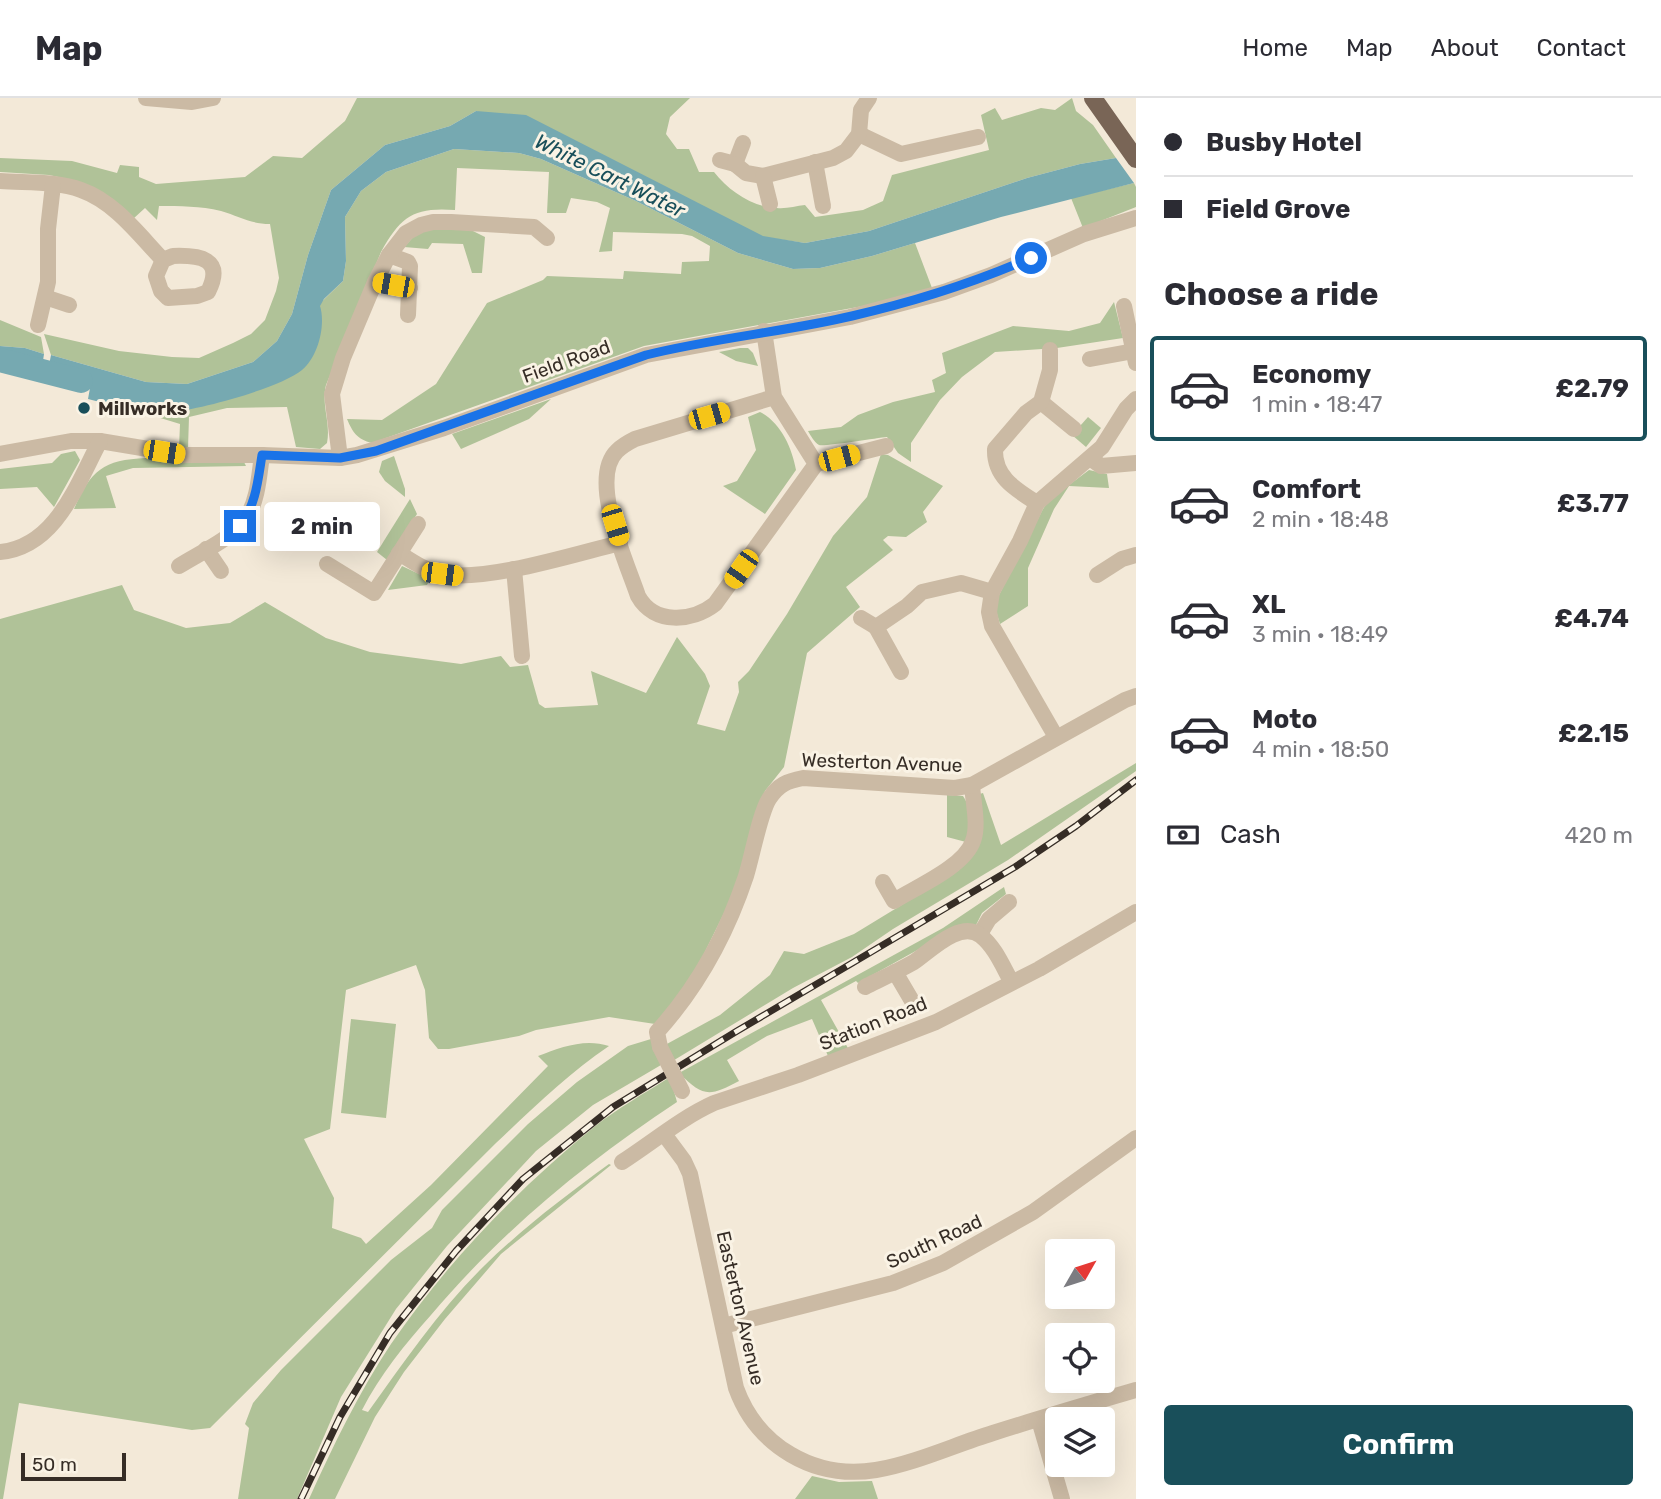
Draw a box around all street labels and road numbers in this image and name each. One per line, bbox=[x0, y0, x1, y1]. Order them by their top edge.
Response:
street label: Field Road bbox=[519, 335, 613, 388]
street label: Westerton Avenue bbox=[801, 748, 963, 777]
street label: Station Road bbox=[816, 991, 930, 1055]
street label: South Road bbox=[883, 1209, 986, 1274]
street label: Easterton Avenue bbox=[712, 1229, 769, 1387]

